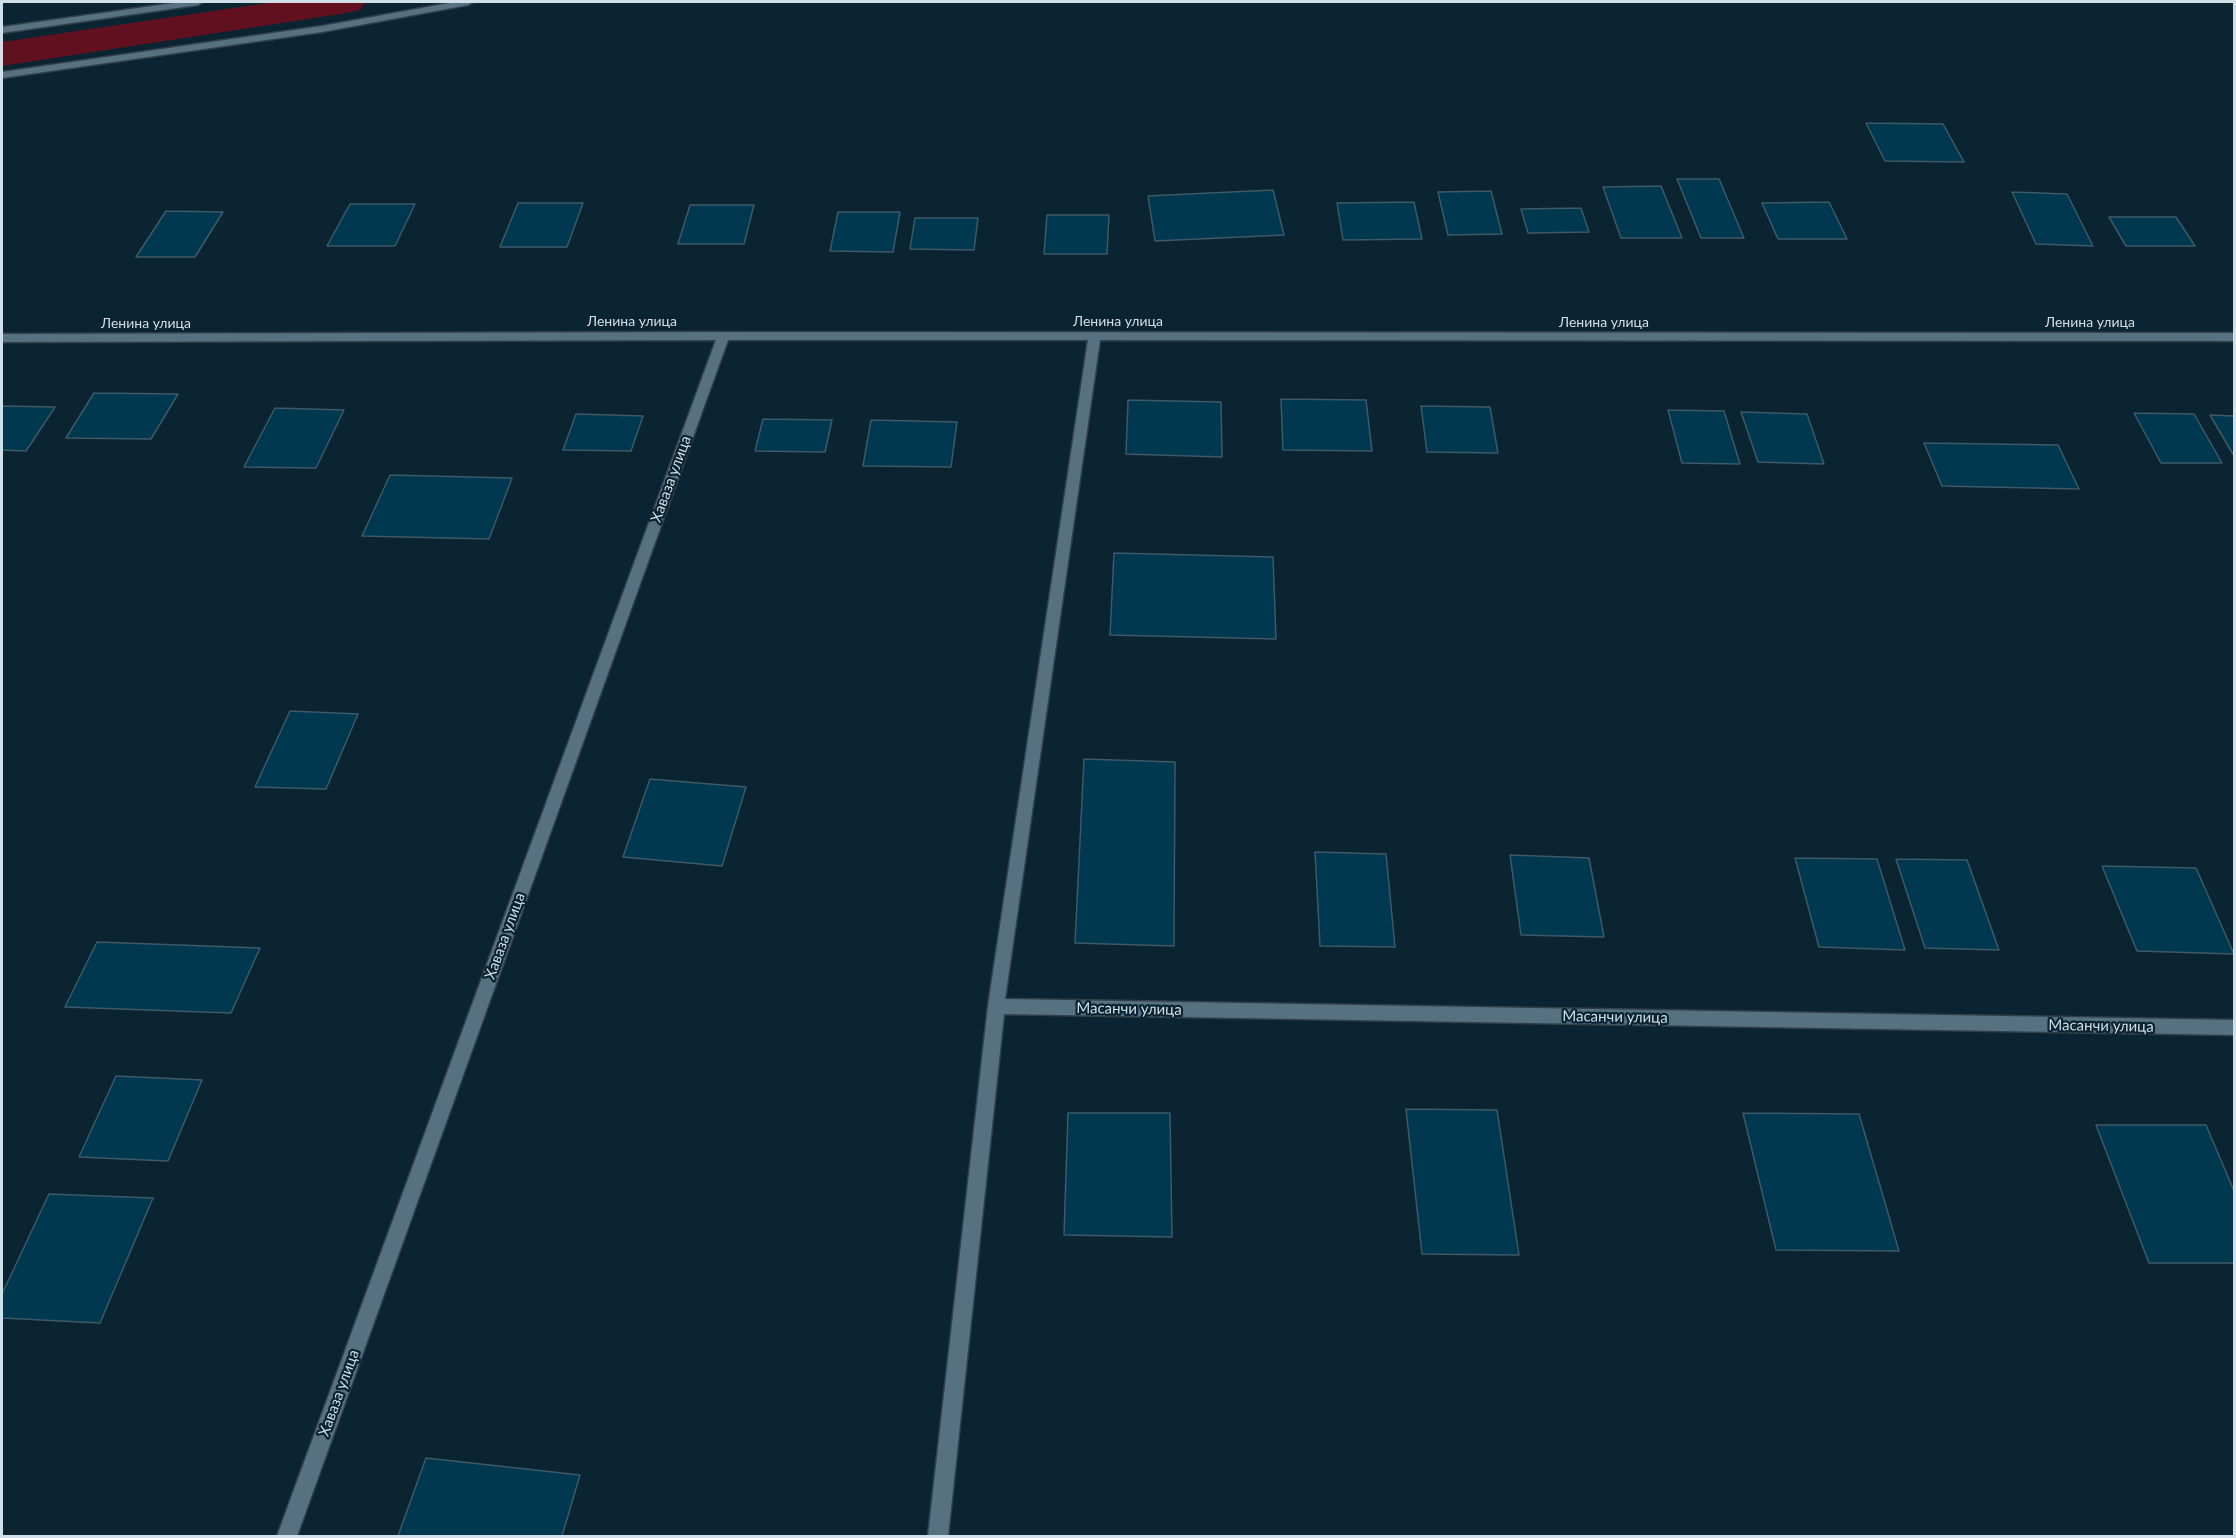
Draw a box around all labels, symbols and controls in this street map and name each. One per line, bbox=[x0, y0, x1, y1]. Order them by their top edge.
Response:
street label: Ленина улица bbox=[587, 313, 677, 329]
street label: Ленина улица bbox=[1073, 313, 1163, 329]
street label: Ленина улица bbox=[1559, 314, 1649, 330]
street label: Ленина улица bbox=[2045, 314, 2135, 330]
street label: Ленина улица bbox=[101, 315, 191, 331]
street label: Хаваза улица bbox=[647, 433, 695, 525]
street label: Хаваза улица bbox=[481, 890, 529, 982]
street label: Масанчи улица bbox=[1076, 999, 1182, 1019]
street label: Масанчи улица bbox=[1562, 1007, 1668, 1027]
street label: Масанчи улица bbox=[2048, 1016, 2154, 1036]
street label: Хаваза улица bbox=[315, 1347, 363, 1439]

